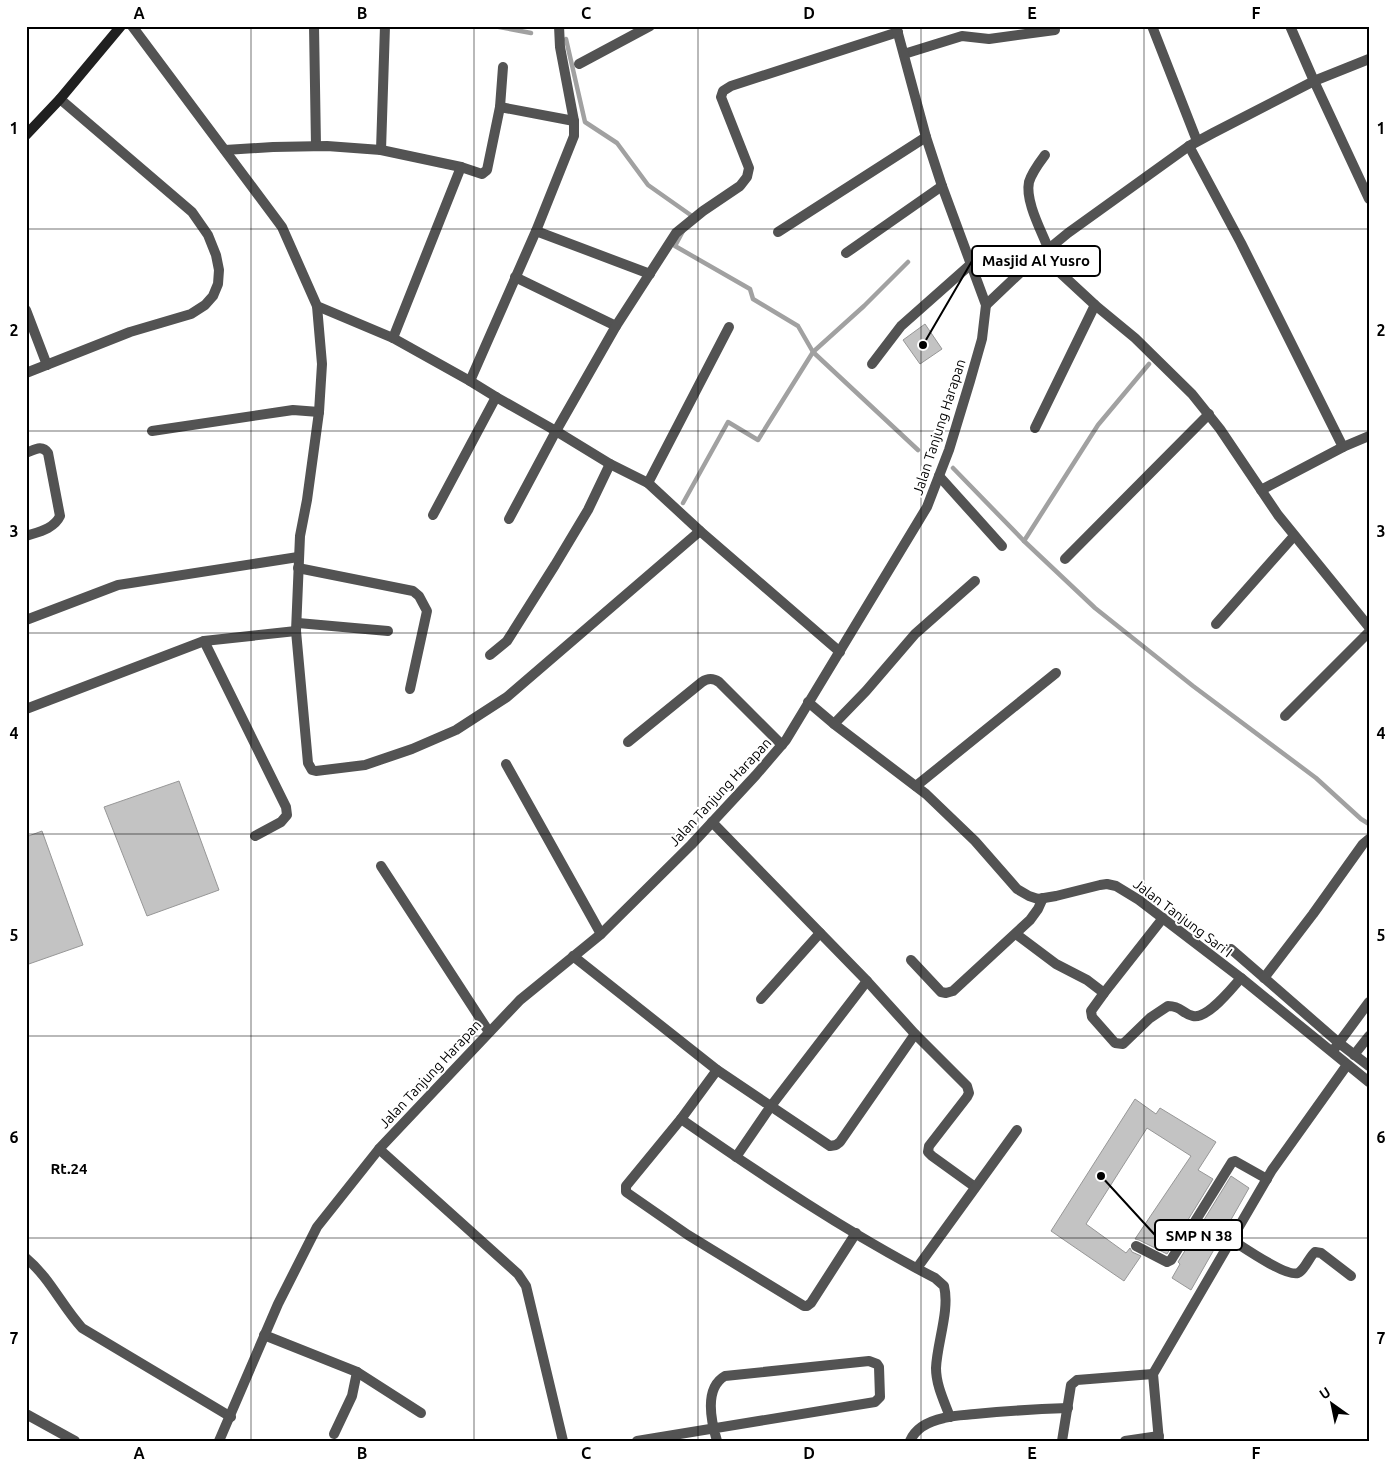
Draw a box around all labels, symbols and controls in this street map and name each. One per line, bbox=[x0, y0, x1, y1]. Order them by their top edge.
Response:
text: A bbox=[133, 4, 145, 22]
text: B bbox=[357, 4, 367, 22]
text: C bbox=[581, 4, 591, 22]
text: D bbox=[803, 4, 815, 22]
text: E bbox=[1027, 4, 1037, 22]
text: F bbox=[1252, 4, 1261, 22]
text: 1 bbox=[9, 119, 19, 137]
text: 1 bbox=[1376, 119, 1386, 137]
callout: Masjid Al Yusro bbox=[972, 246, 1100, 276]
text: Masjid Al Yusro bbox=[982, 252, 1090, 269]
text: 2 bbox=[9, 321, 19, 339]
text: 2 bbox=[1376, 321, 1386, 339]
street label: Jalan Tanjung Harapan bbox=[909, 357, 969, 497]
text: 3 bbox=[9, 522, 19, 540]
text: 3 bbox=[1376, 522, 1386, 540]
text: 4 bbox=[9, 724, 19, 742]
text: 4 bbox=[1376, 724, 1386, 742]
street label: Jalan Tanjung Harapan bbox=[666, 735, 774, 849]
street label: Jalan Tanjung Sari I bbox=[1131, 876, 1235, 960]
text: 5 bbox=[9, 926, 19, 944]
text: 5 bbox=[1376, 926, 1386, 944]
street label: Jalan Tanjung Harapan bbox=[376, 1017, 484, 1131]
text: 6 bbox=[9, 1128, 19, 1146]
text: 6 bbox=[1376, 1128, 1386, 1146]
district label: Rt.24 bbox=[50, 1160, 88, 1177]
callout: SMP N 38 bbox=[1155, 1220, 1242, 1250]
text: SMP N 38 bbox=[1166, 1227, 1232, 1244]
text: 7 bbox=[9, 1329, 19, 1347]
text: 7 bbox=[1376, 1329, 1386, 1347]
north arrow bbox=[1308, 1380, 1358, 1430]
text: U bbox=[1316, 1384, 1333, 1402]
text: A bbox=[133, 1444, 145, 1462]
text: B bbox=[357, 1444, 367, 1462]
text: C bbox=[581, 1444, 591, 1462]
text: D bbox=[803, 1444, 815, 1462]
text: E bbox=[1027, 1444, 1037, 1462]
text: F bbox=[1252, 1444, 1261, 1462]

